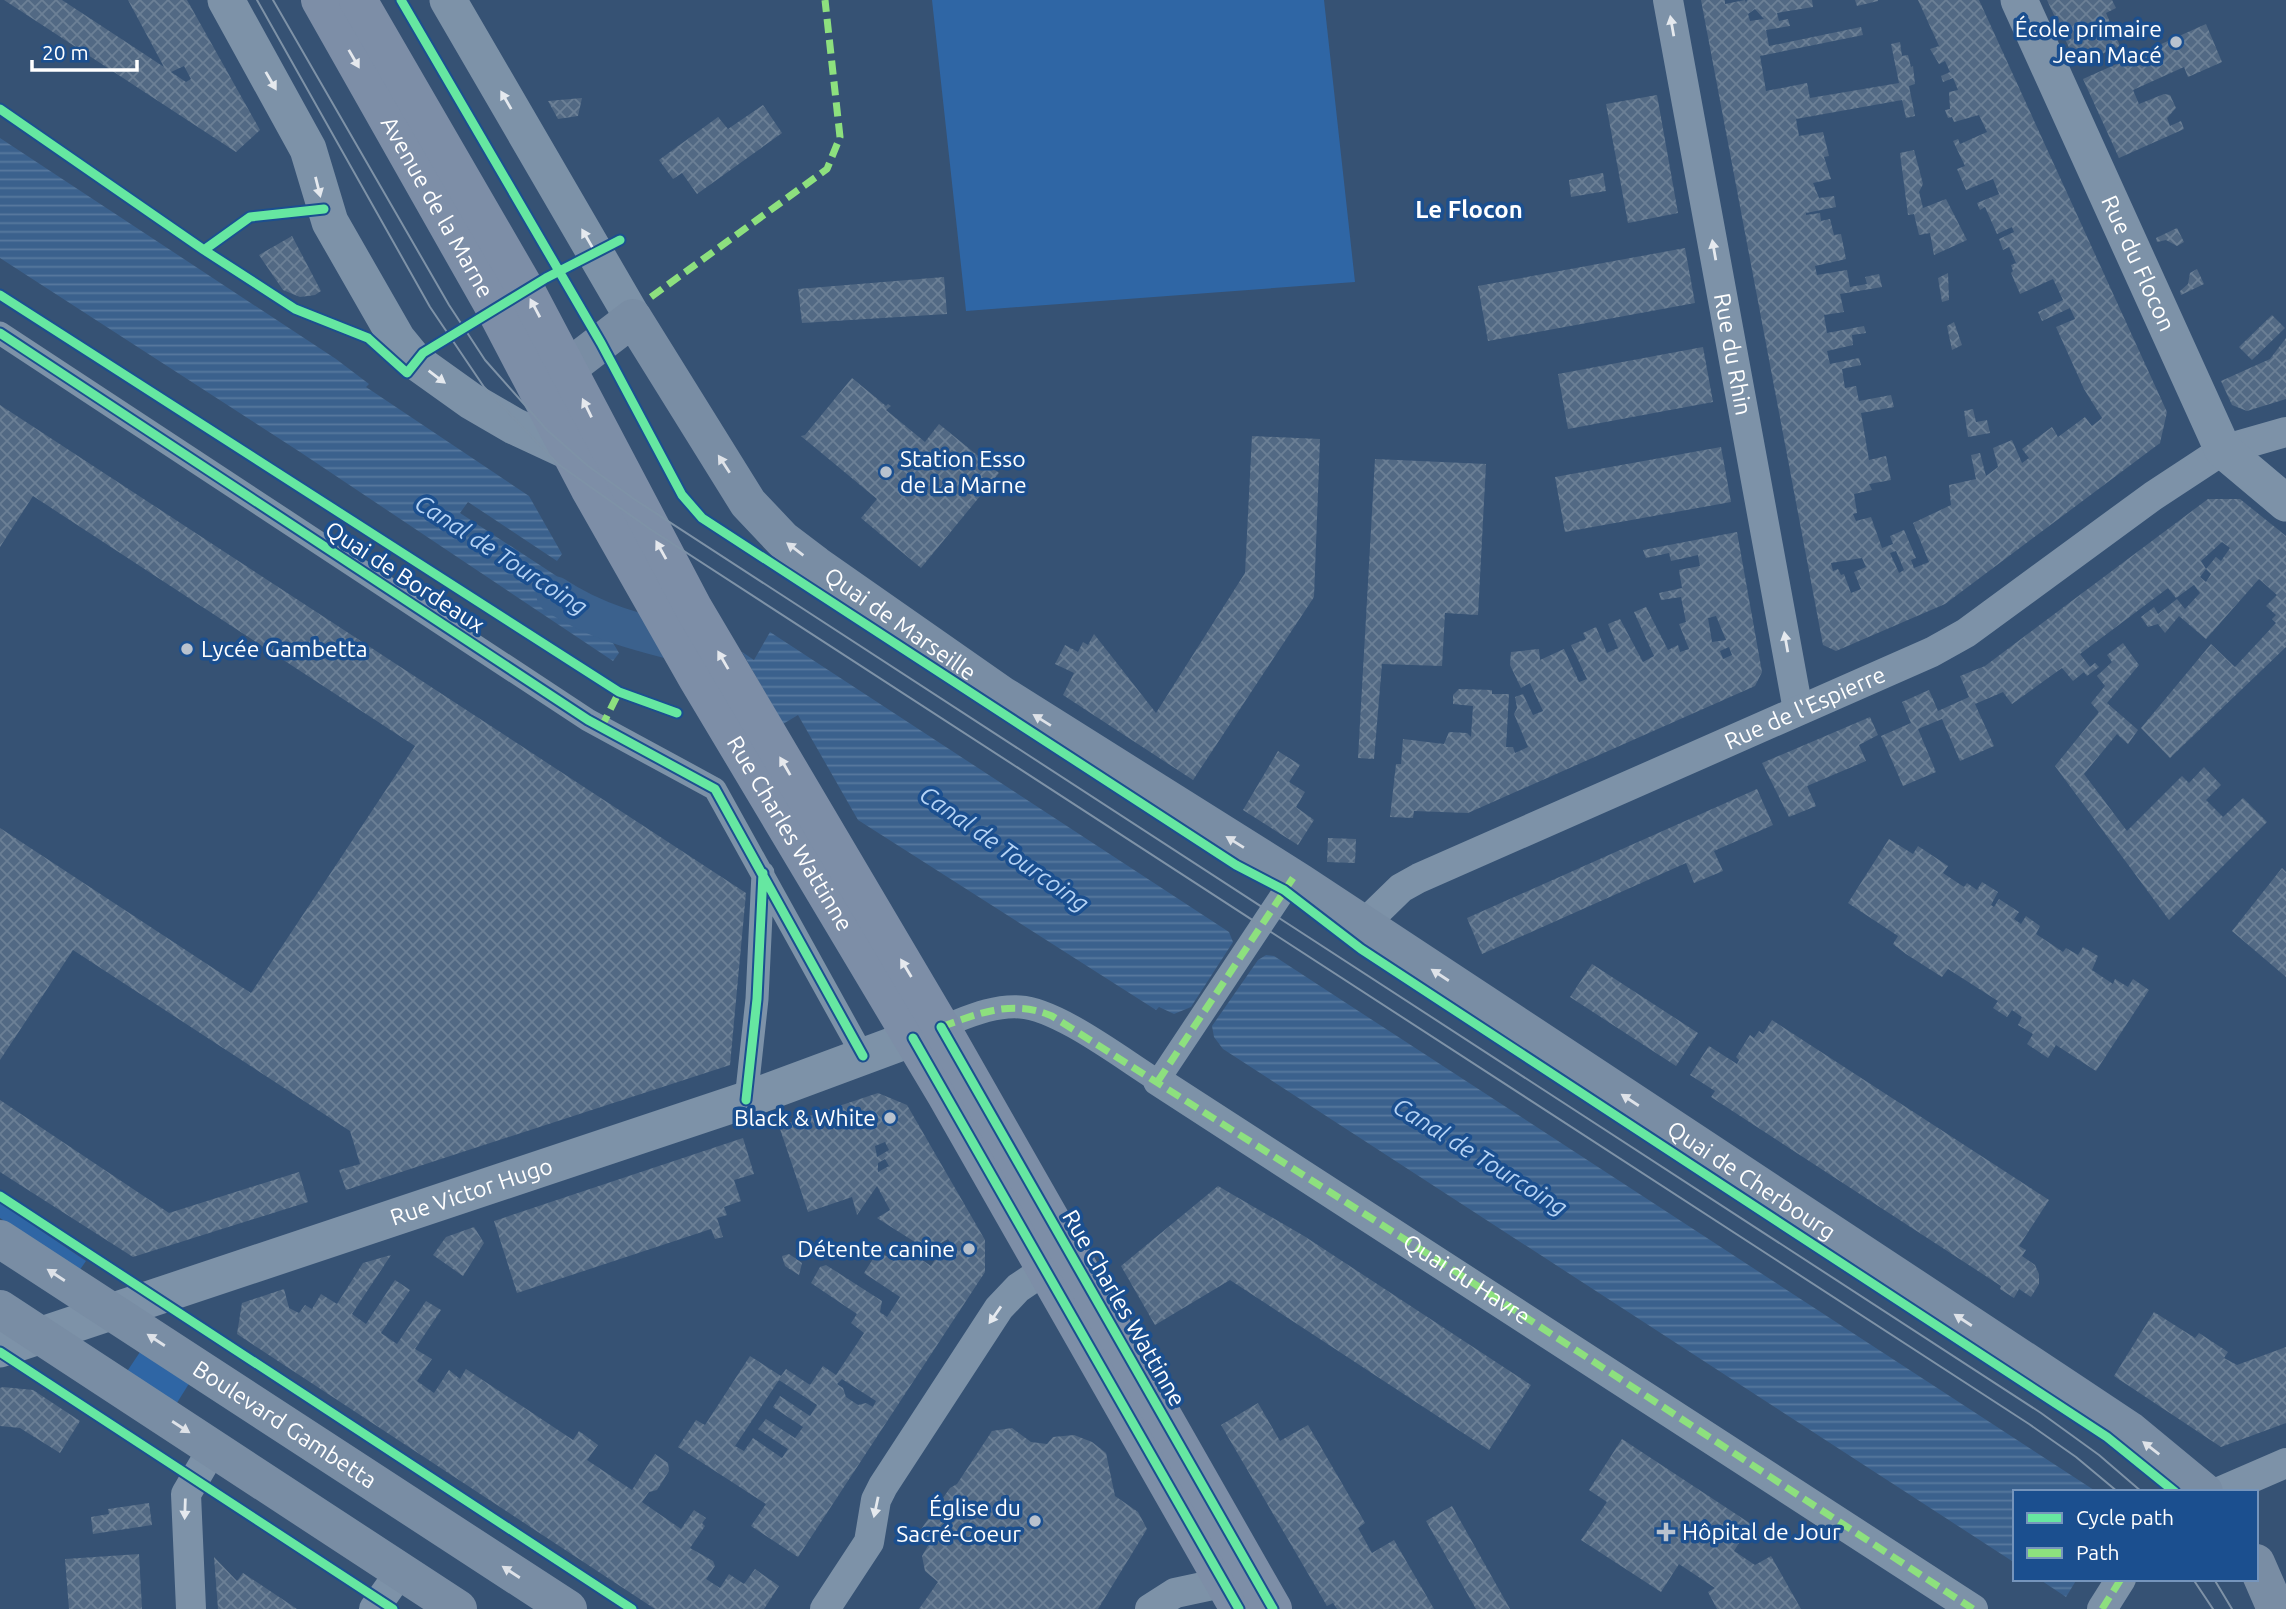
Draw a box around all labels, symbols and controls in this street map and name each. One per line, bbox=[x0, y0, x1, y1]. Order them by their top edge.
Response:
one-way arrow bbox=[1667, 15, 1678, 37]
place label: École primaire Jean Macé bbox=[2015, 15, 2162, 67]
scale bar bbox=[32, 28, 136, 72]
marker: École primaire Jean Macé bbox=[2168, 34, 2184, 50]
text: 20 m bbox=[42, 40, 89, 64]
one-way arrow bbox=[348, 50, 360, 69]
one-way arrow bbox=[265, 71, 277, 90]
one-way arrow bbox=[500, 90, 512, 109]
street label: Avenue de la Marne bbox=[377, 112, 499, 302]
one-way arrow bbox=[313, 176, 324, 198]
street label: Rue du Flocon bbox=[2097, 191, 2180, 335]
district label: Le Flocon bbox=[1415, 196, 1523, 223]
one-way arrow bbox=[580, 229, 593, 248]
one-way arrow bbox=[1708, 239, 1719, 261]
street label: Rue du Rhin bbox=[1710, 291, 1757, 417]
one-way arrow bbox=[529, 298, 541, 318]
one-way arrow bbox=[428, 370, 446, 384]
one-way arrow bbox=[581, 398, 593, 418]
place label: Station Esso de La Marne bbox=[900, 446, 1027, 497]
one-way arrow bbox=[718, 455, 731, 474]
marker: Station Esso de La Marne bbox=[878, 464, 894, 480]
water label: Canal de Tourcoing bbox=[410, 489, 592, 620]
street label: Quai de Bordeaux bbox=[321, 516, 490, 638]
one-way arrow bbox=[655, 540, 667, 559]
one-way arrow bbox=[786, 543, 804, 557]
street label: Quai de Marseille bbox=[820, 562, 981, 685]
one-way arrow bbox=[1780, 631, 1791, 653]
place label: Lycée Gambetta bbox=[201, 636, 368, 661]
marker: Lycée Gambetta bbox=[179, 641, 195, 657]
one-way arrow bbox=[717, 650, 729, 670]
street label: Rue de l'Espierre bbox=[1720, 661, 1889, 754]
one-way arrow bbox=[1033, 714, 1052, 727]
street label: Rue Charles Wattinne bbox=[723, 731, 858, 935]
one-way arrow bbox=[779, 757, 791, 776]
water label: Canal de Tourcoing bbox=[915, 780, 1094, 917]
one-way arrow bbox=[1225, 836, 1244, 849]
one-way arrow bbox=[900, 959, 912, 978]
one-way arrow bbox=[1431, 969, 1450, 982]
water label: Canal de Tourcoing bbox=[1388, 1092, 1572, 1221]
one-way arrow bbox=[1621, 1094, 1640, 1107]
place label: Black & White bbox=[734, 1105, 876, 1130]
marker: Black & White bbox=[882, 1110, 898, 1126]
street label: Quai de Cherbourg bbox=[1663, 1116, 1840, 1244]
street label: Rue Victor Hugo bbox=[387, 1152, 556, 1230]
street label: Rue Charles Wattinne bbox=[1058, 1205, 1191, 1410]
street label: Quai du Havre bbox=[1399, 1229, 1535, 1329]
place label: Détente canine bbox=[797, 1236, 955, 1261]
marker: Détente canine bbox=[961, 1241, 977, 1257]
one-way arrow bbox=[46, 1269, 65, 1282]
one-way arrow bbox=[988, 1306, 1002, 1324]
one-way arrow bbox=[1954, 1314, 1973, 1327]
one-way arrow bbox=[146, 1334, 166, 1347]
street label: Boulevard Gambetta bbox=[189, 1355, 381, 1493]
one-way arrow bbox=[172, 1420, 190, 1434]
one-way arrow bbox=[2143, 1440, 2161, 1455]
legend bbox=[2013, 1490, 2258, 1581]
place label: Église du Sacré-Coeur bbox=[896, 1494, 1021, 1546]
one-way arrow bbox=[870, 1496, 881, 1518]
one-way arrow bbox=[180, 1498, 191, 1520]
text: Cycle path bbox=[2076, 1505, 2174, 1529]
marker: Église du Sacré-Coeur bbox=[1027, 1513, 1043, 1529]
place label: Hôpital de Jour bbox=[1682, 1519, 1841, 1544]
marker: Hôpital de Jour bbox=[1656, 1522, 1676, 1542]
text: Path bbox=[2076, 1540, 2119, 1564]
one-way arrow bbox=[501, 1565, 520, 1578]

